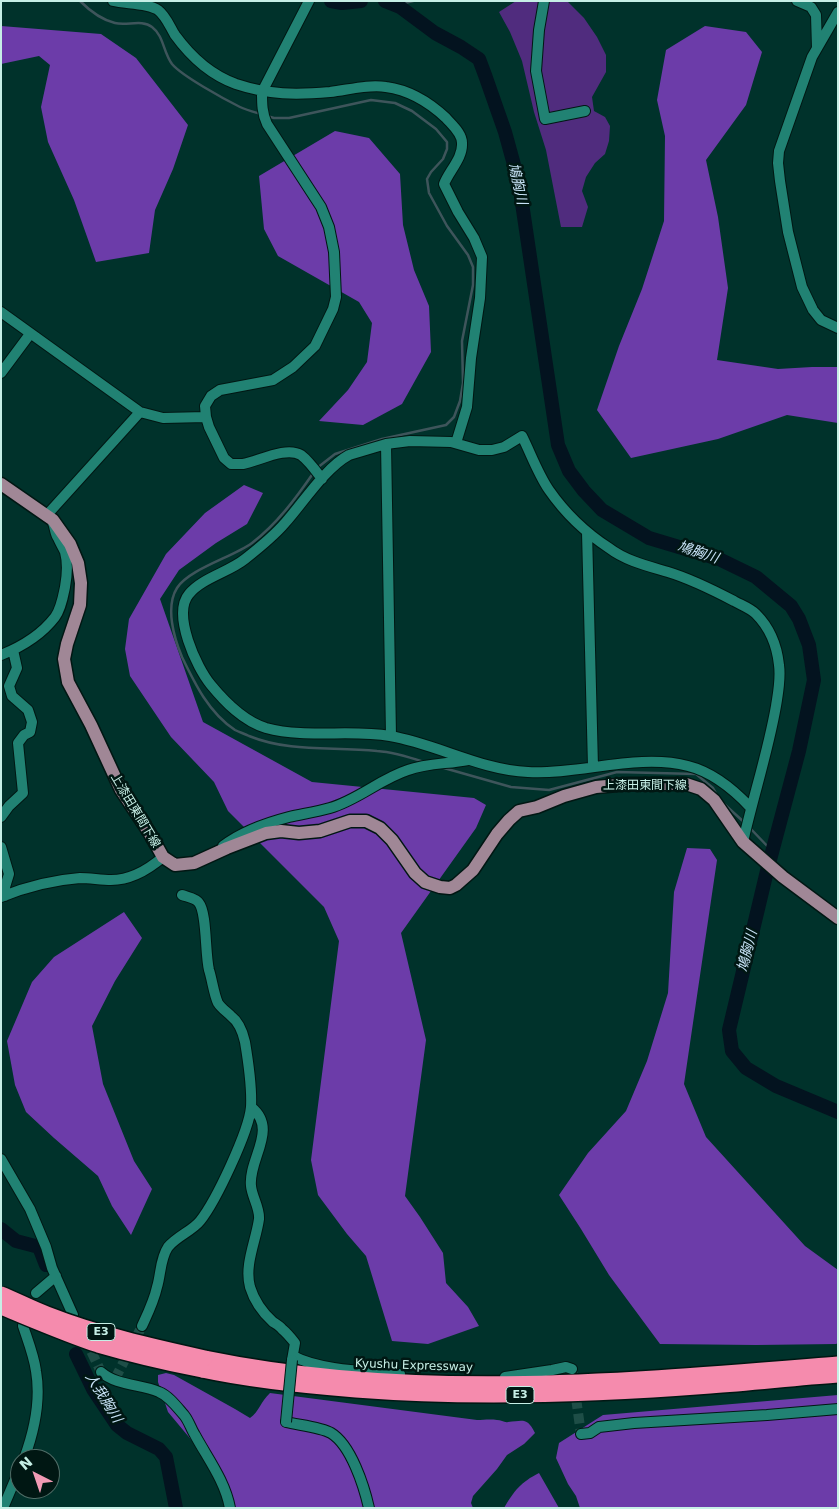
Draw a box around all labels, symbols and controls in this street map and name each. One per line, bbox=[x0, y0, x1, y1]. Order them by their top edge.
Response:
water label: 鳩胸川 bbox=[504, 162, 530, 206]
water label: 鳩胸川 bbox=[675, 539, 721, 567]
street label: 上漆田東間下線 bbox=[107, 771, 163, 851]
street label: 上漆田東間下線 bbox=[603, 779, 687, 793]
water label: 鳩胸川 bbox=[735, 929, 761, 973]
road number: E3 bbox=[87, 1324, 115, 1340]
street label: Kyushu Expressway bbox=[355, 1357, 473, 1375]
water label: 人我胸川 bbox=[81, 1370, 125, 1426]
road number: E3 bbox=[506, 1386, 534, 1404]
north arrow bbox=[10, 1449, 60, 1499]
text: N bbox=[16, 1454, 35, 1473]

